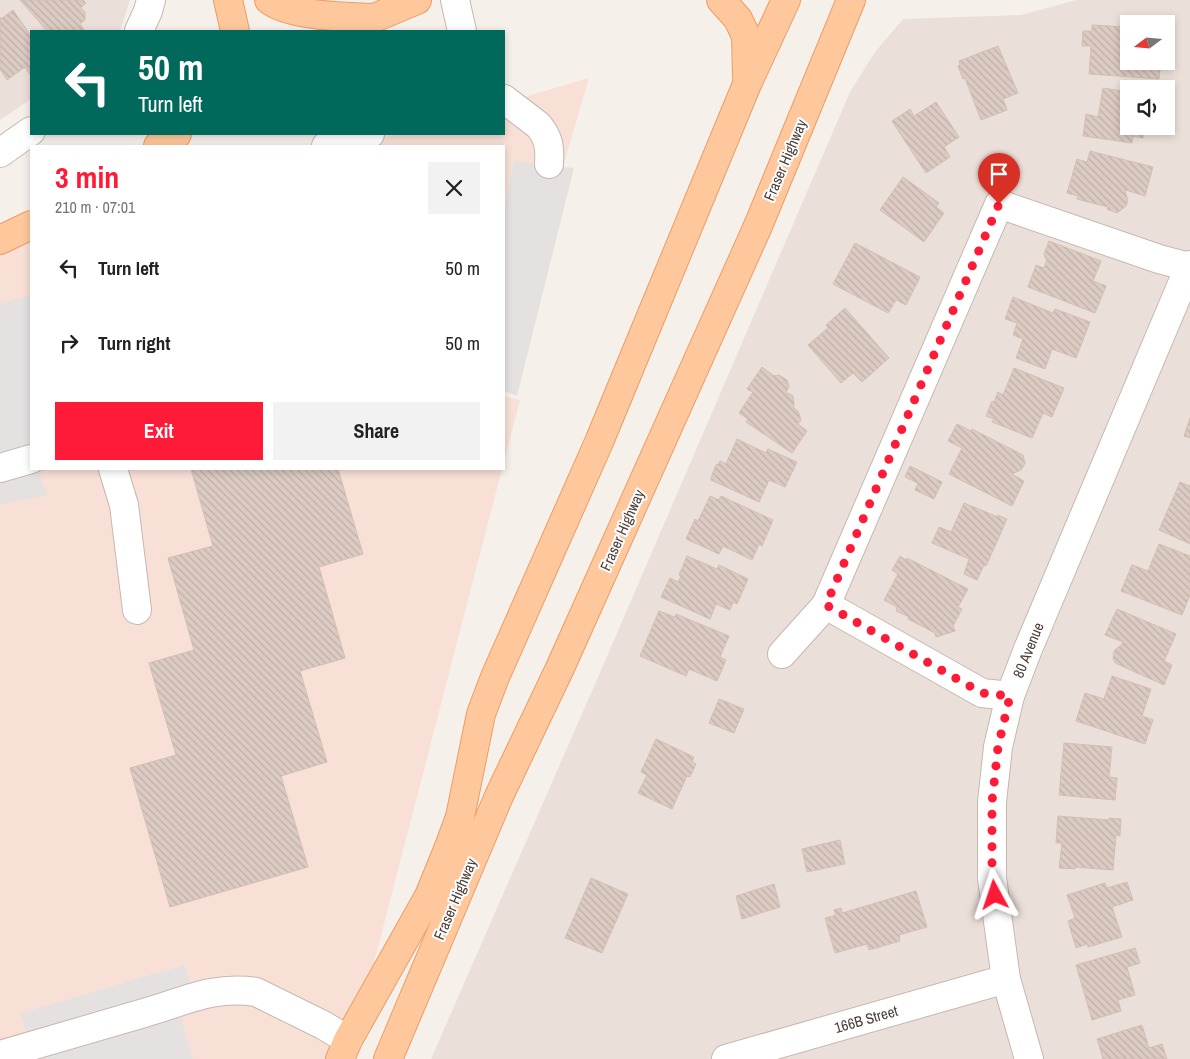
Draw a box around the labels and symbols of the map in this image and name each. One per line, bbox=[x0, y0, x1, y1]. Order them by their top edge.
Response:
north arrow bbox=[1120, 15, 1175, 70]
street label: Fraser Highway bbox=[758, 115, 812, 204]
pin bbox=[978, 153, 1020, 204]
street label: Fraser Highway bbox=[595, 485, 650, 574]
street label: 80 Avenue bbox=[1007, 619, 1049, 681]
street label: Fraser Highway bbox=[428, 854, 482, 943]
position arrow bbox=[968, 868, 1020, 920]
street label: 166B Street bbox=[832, 1000, 901, 1038]

